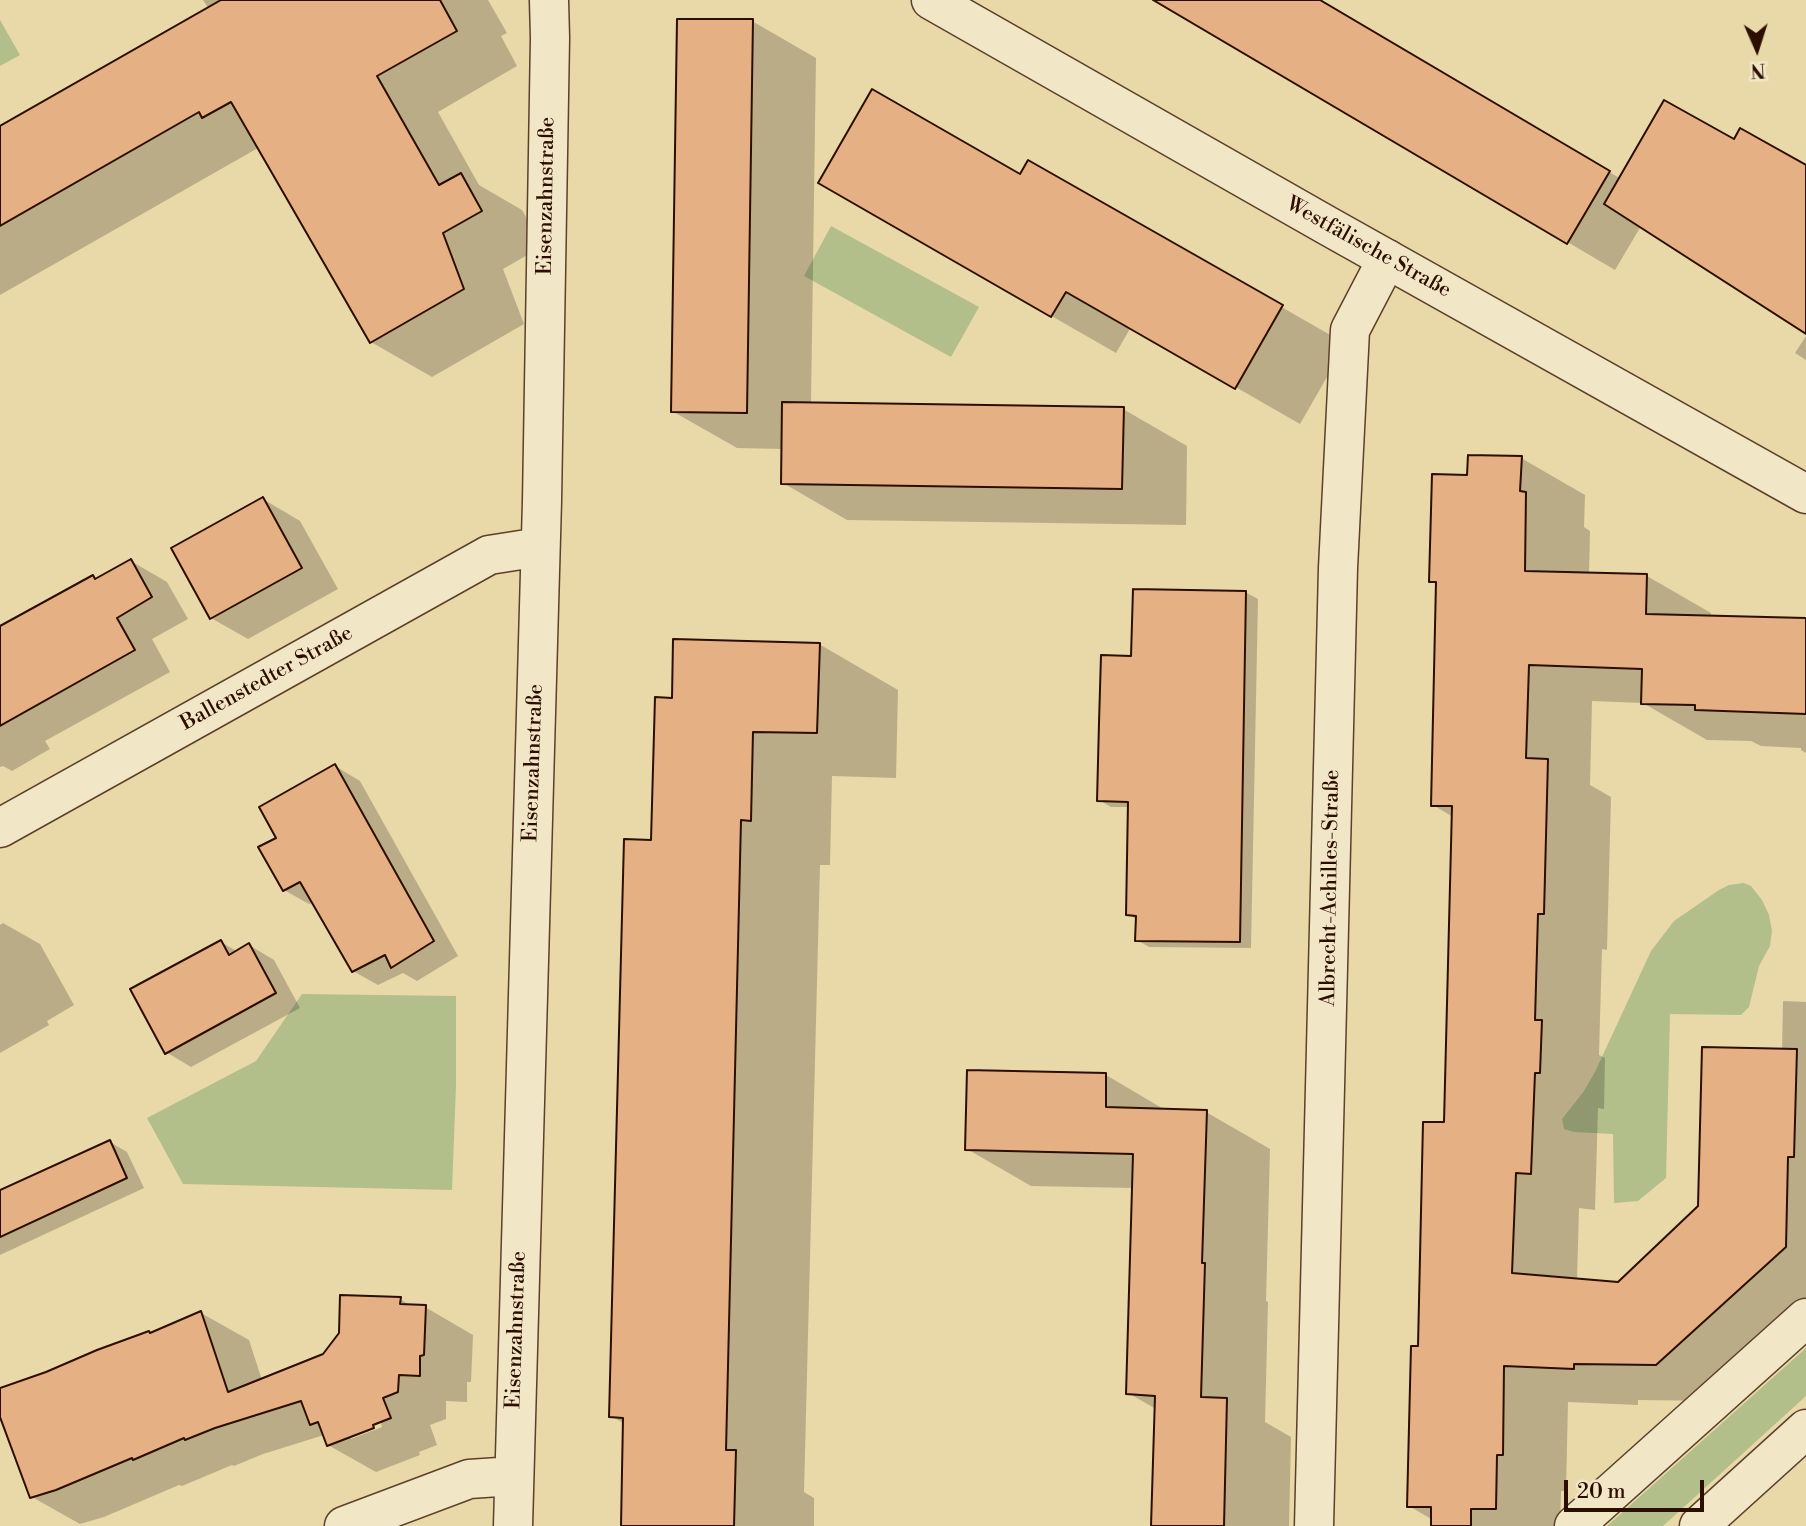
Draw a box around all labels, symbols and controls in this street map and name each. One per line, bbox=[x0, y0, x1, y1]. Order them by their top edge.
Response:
north arrow bbox=[1722, 14, 1792, 84]
text: N bbox=[1750, 58, 1766, 82]
street label: Eisenzahnstraße bbox=[533, 117, 561, 275]
street label: Westfälische Straße bbox=[1281, 192, 1455, 304]
street label: Ballenstedter Straße bbox=[177, 621, 357, 737]
street label: Eisenzahnstraße bbox=[519, 683, 549, 843]
street label: Albrecht-Achilles-Straße bbox=[1316, 769, 1346, 1007]
street label: Eisenzahnstraße bbox=[502, 1250, 532, 1410]
scale bar bbox=[1568, 1466, 1708, 1510]
text: 20 m bbox=[1577, 1479, 1626, 1505]

